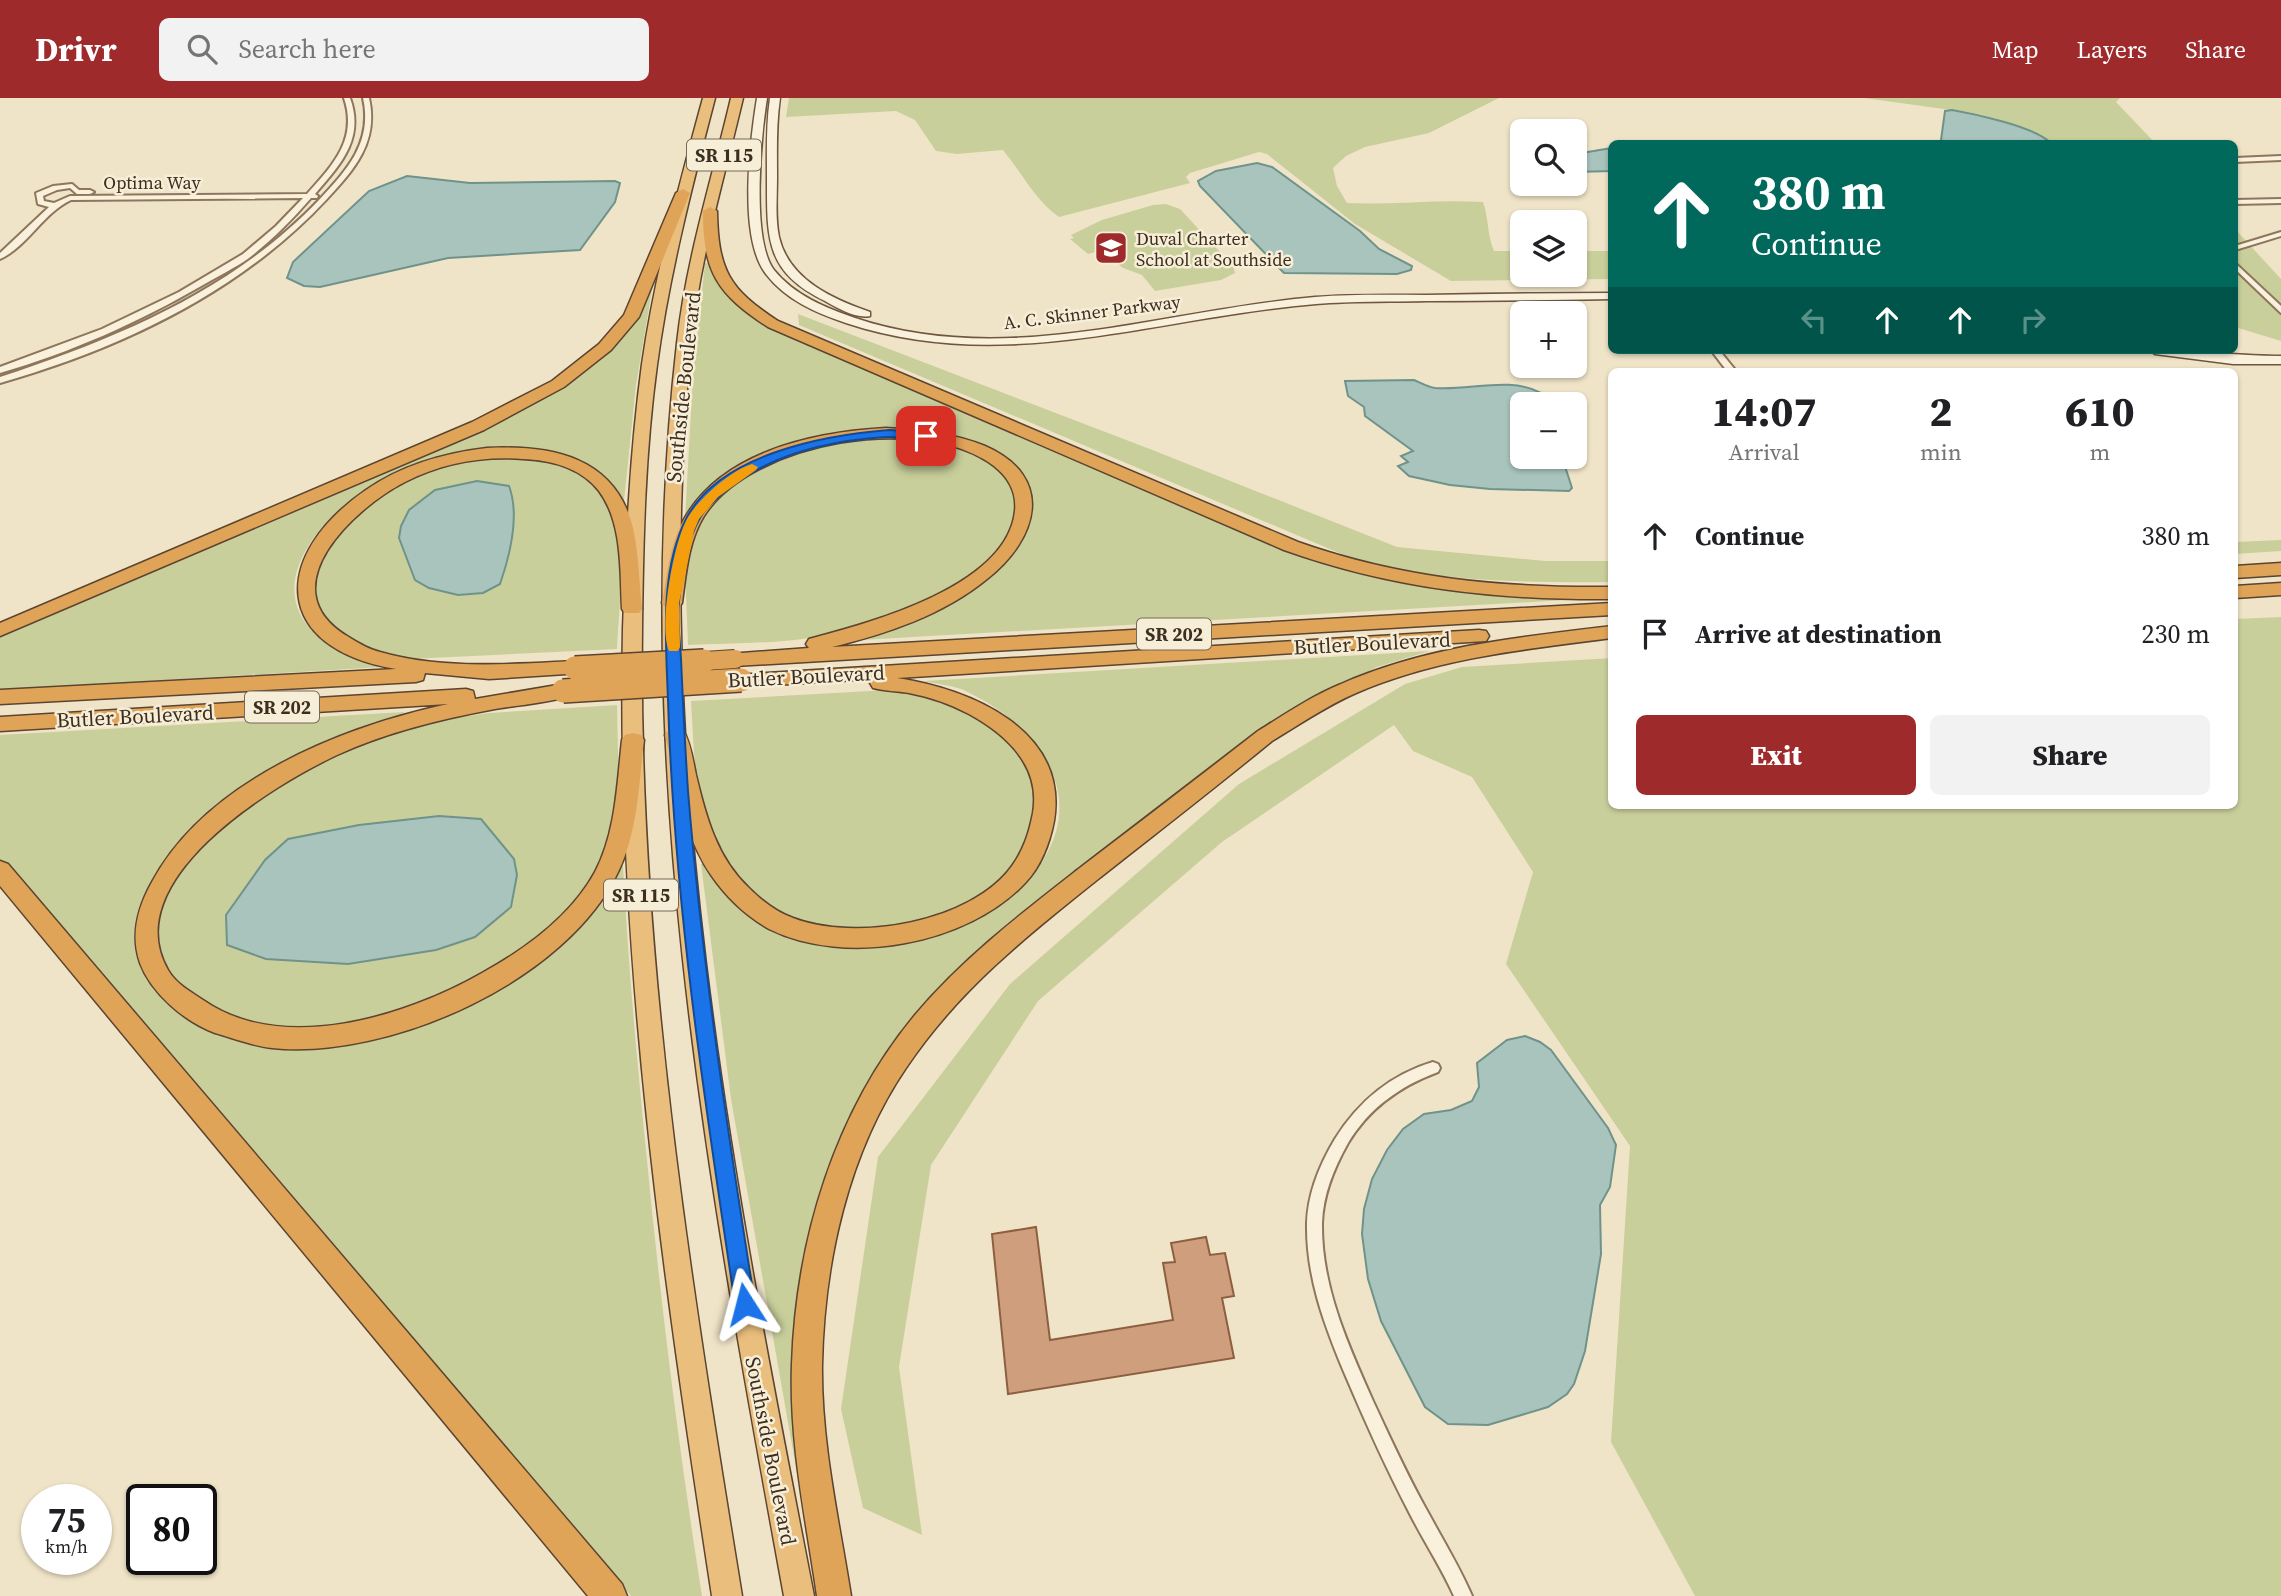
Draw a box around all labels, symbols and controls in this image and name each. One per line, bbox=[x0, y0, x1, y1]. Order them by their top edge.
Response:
search box bbox=[159, 18, 649, 81]
text: Drivr bbox=[35, 27, 117, 72]
icon: search bbox=[183, 30, 221, 68]
text: Search here bbox=[239, 31, 376, 67]
text: Map bbox=[1992, 33, 2039, 66]
text: Layers bbox=[2077, 33, 2147, 66]
text: Share bbox=[2185, 33, 2246, 66]
map controls bbox=[1510, 119, 1587, 469]
button: search bbox=[1510, 119, 1587, 196]
road number: SR 115 bbox=[687, 139, 761, 170]
text: 380 m bbox=[1751, 158, 1886, 225]
icon: ahead bbox=[1636, 168, 1727, 259]
street label: Optima Way bbox=[103, 170, 202, 195]
button: layers bbox=[1510, 210, 1587, 287]
text: Continue bbox=[1751, 222, 1882, 266]
place label: Duval Charter School at Southside bbox=[1136, 226, 1292, 272]
school or university icon: Duval Charter School at Southside bbox=[1092, 229, 1130, 267]
street label: A. C. Skinner Parkway bbox=[1002, 289, 1183, 335]
street label: Southside Boulevard bbox=[659, 290, 707, 484]
button: + bbox=[1510, 301, 1587, 378]
icon: left bbox=[1795, 301, 1833, 339]
icon: ahead bbox=[1868, 301, 1906, 339]
icon: ahead bbox=[1941, 301, 1979, 339]
icon: right bbox=[2014, 301, 2052, 339]
text: 14:07 bbox=[1711, 382, 1817, 440]
text: 2 bbox=[1929, 382, 1952, 440]
text: 610 bbox=[2065, 382, 2135, 440]
button: − bbox=[1510, 392, 1587, 469]
pin bbox=[896, 406, 956, 466]
icon: arrive bbox=[907, 417, 945, 455]
text: Arrival bbox=[1729, 436, 1800, 468]
text: min bbox=[1920, 436, 1962, 468]
text: m bbox=[2089, 436, 2110, 468]
icon: ahead bbox=[1636, 517, 1674, 555]
text: Continue bbox=[1695, 518, 1804, 554]
text: 380 m bbox=[2142, 518, 2210, 554]
icon: arrive bbox=[1636, 615, 1674, 653]
text: Arrive at destination bbox=[1695, 616, 1942, 652]
text: 230 m bbox=[2142, 616, 2210, 652]
road number: SR 202 bbox=[1137, 618, 1211, 650]
street label: Butler Boulevard bbox=[1293, 624, 1452, 662]
street label: Butler Boulevard bbox=[727, 657, 886, 695]
road number: SR 202 bbox=[245, 692, 319, 722]
street label: Butler Boulevard bbox=[56, 697, 215, 735]
button: Exit bbox=[1636, 715, 1916, 795]
button: Share bbox=[1930, 715, 2210, 795]
road number: SR 115 bbox=[604, 880, 678, 910]
position arrow bbox=[708, 1267, 782, 1341]
street label: Southside Boulevard bbox=[738, 1354, 804, 1548]
speed limit sign: 80 bbox=[126, 1484, 217, 1575]
text: 75 bbox=[48, 1496, 85, 1544]
text: km/h bbox=[45, 1534, 88, 1559]

